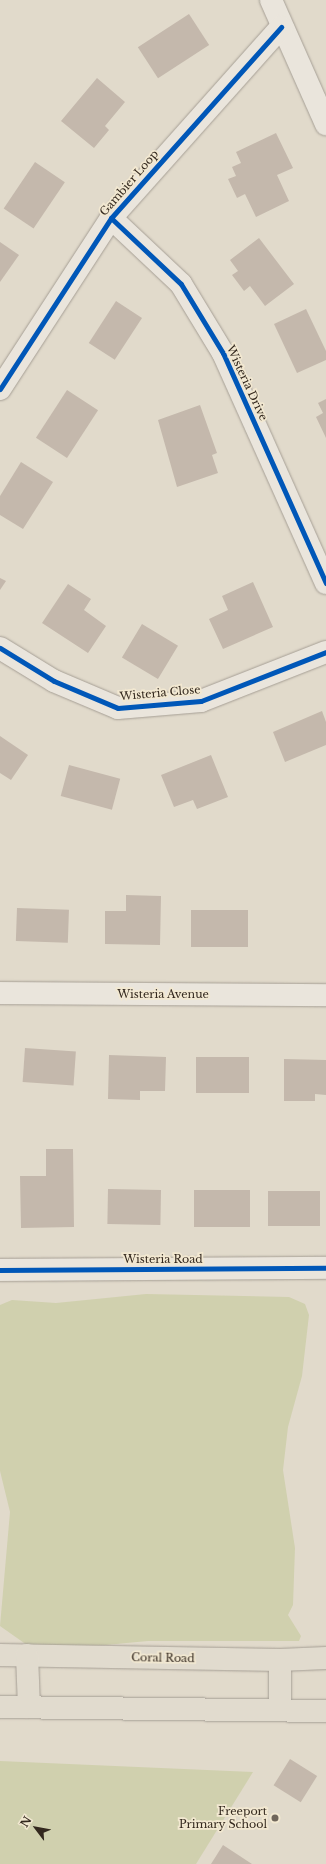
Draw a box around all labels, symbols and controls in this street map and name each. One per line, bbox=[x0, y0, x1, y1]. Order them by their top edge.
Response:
street label: Gambier Loop bbox=[97, 147, 161, 219]
street label: Wisteria Drive bbox=[224, 343, 270, 423]
street label: Wisteria Close bbox=[119, 683, 201, 703]
street label: Wisteria Avenue bbox=[117, 987, 209, 1001]
street label: Wisteria Road bbox=[123, 1252, 203, 1266]
street label: Coral Road bbox=[131, 1651, 195, 1665]
place label: Freeport Primary School bbox=[179, 1805, 267, 1831]
north arrow bbox=[16, 1808, 56, 1848]
marker: Freeport Primary School bbox=[270, 1813, 280, 1823]
text: N bbox=[17, 1814, 35, 1830]

